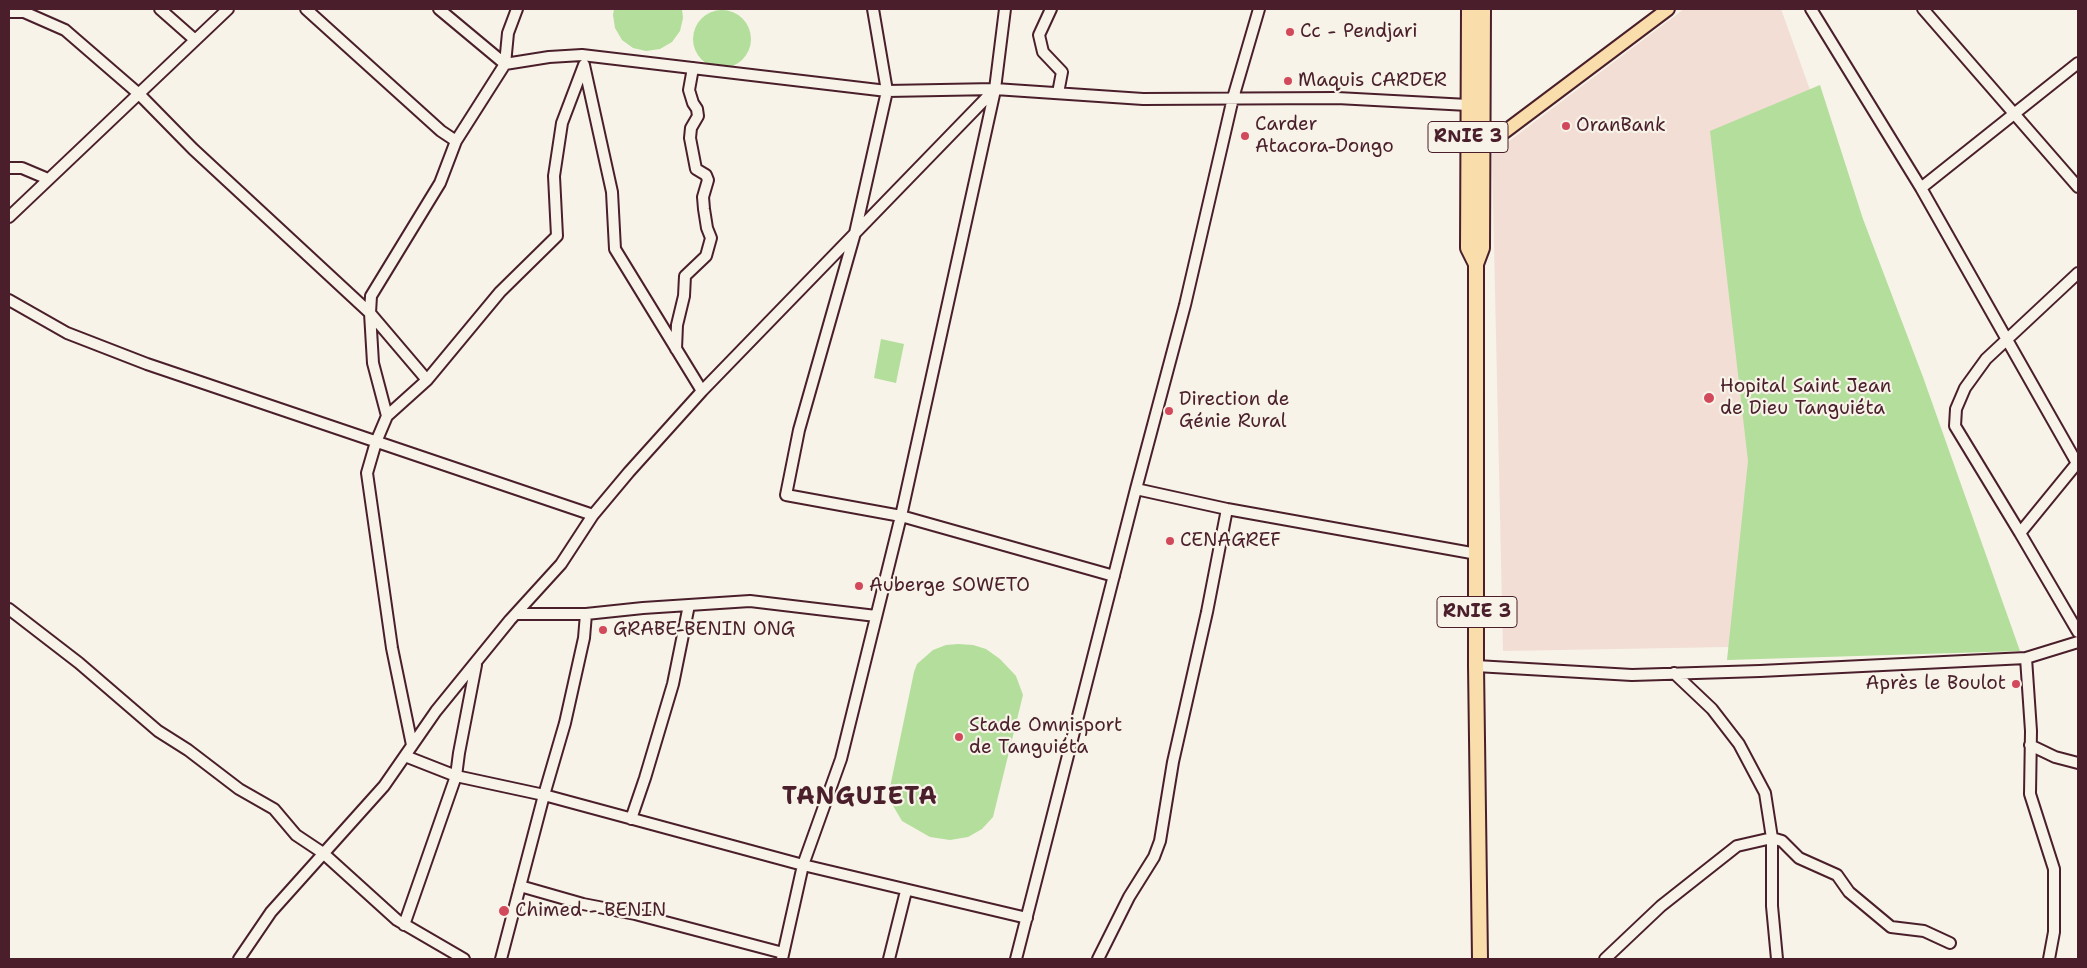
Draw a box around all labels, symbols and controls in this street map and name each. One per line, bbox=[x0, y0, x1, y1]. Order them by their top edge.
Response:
place label: Cc - Pendjari bbox=[1300, 21, 1418, 43]
marker: Cc - Pendjari bbox=[1284, 26, 1296, 38]
place label: Maquis CARDER bbox=[1298, 70, 1447, 92]
marker: Maquis CARDER bbox=[1282, 75, 1294, 87]
place label: Carder Atacora-Dongo bbox=[1255, 114, 1394, 158]
place label: OranBank bbox=[1576, 115, 1666, 137]
marker: OranBank bbox=[1560, 120, 1572, 132]
road number: RNIE 3 bbox=[1428, 121, 1508, 152]
marker: Carder Atacora-Dongo bbox=[1239, 130, 1251, 142]
place label: Hopital Saint Jean de Dieu Tanguiéta bbox=[1720, 376, 1891, 420]
place label: Direction de Génie Rural bbox=[1179, 389, 1289, 433]
marker: Hopital Saint Jean de Dieu Tanguiéta bbox=[1702, 391, 1716, 405]
marker: Direction de Génie Rural bbox=[1163, 405, 1175, 417]
place label: CENAGREF bbox=[1180, 530, 1281, 552]
marker: CENAGREF bbox=[1164, 535, 1176, 547]
place label: Auberge SOWETO bbox=[869, 575, 1030, 597]
marker: Auberge SOWETO bbox=[853, 580, 865, 592]
road number: RNIE 3 bbox=[1437, 596, 1517, 628]
place label: GRABE-BENIN ONG bbox=[613, 619, 795, 641]
marker: GRABE-BENIN ONG bbox=[597, 624, 609, 636]
place label: Après le Boulot bbox=[1866, 673, 2006, 695]
marker: Après le Boulot bbox=[2010, 678, 2022, 690]
place label: Stade Omnisport de Tanguiéta bbox=[969, 715, 1122, 759]
marker: Stade Omnisport de Tanguiéta bbox=[953, 731, 965, 743]
district label: TANGUIETA bbox=[781, 784, 939, 812]
place label: Chimed - BENIN bbox=[515, 900, 666, 922]
marker: Chimed - BENIN bbox=[497, 904, 511, 918]

